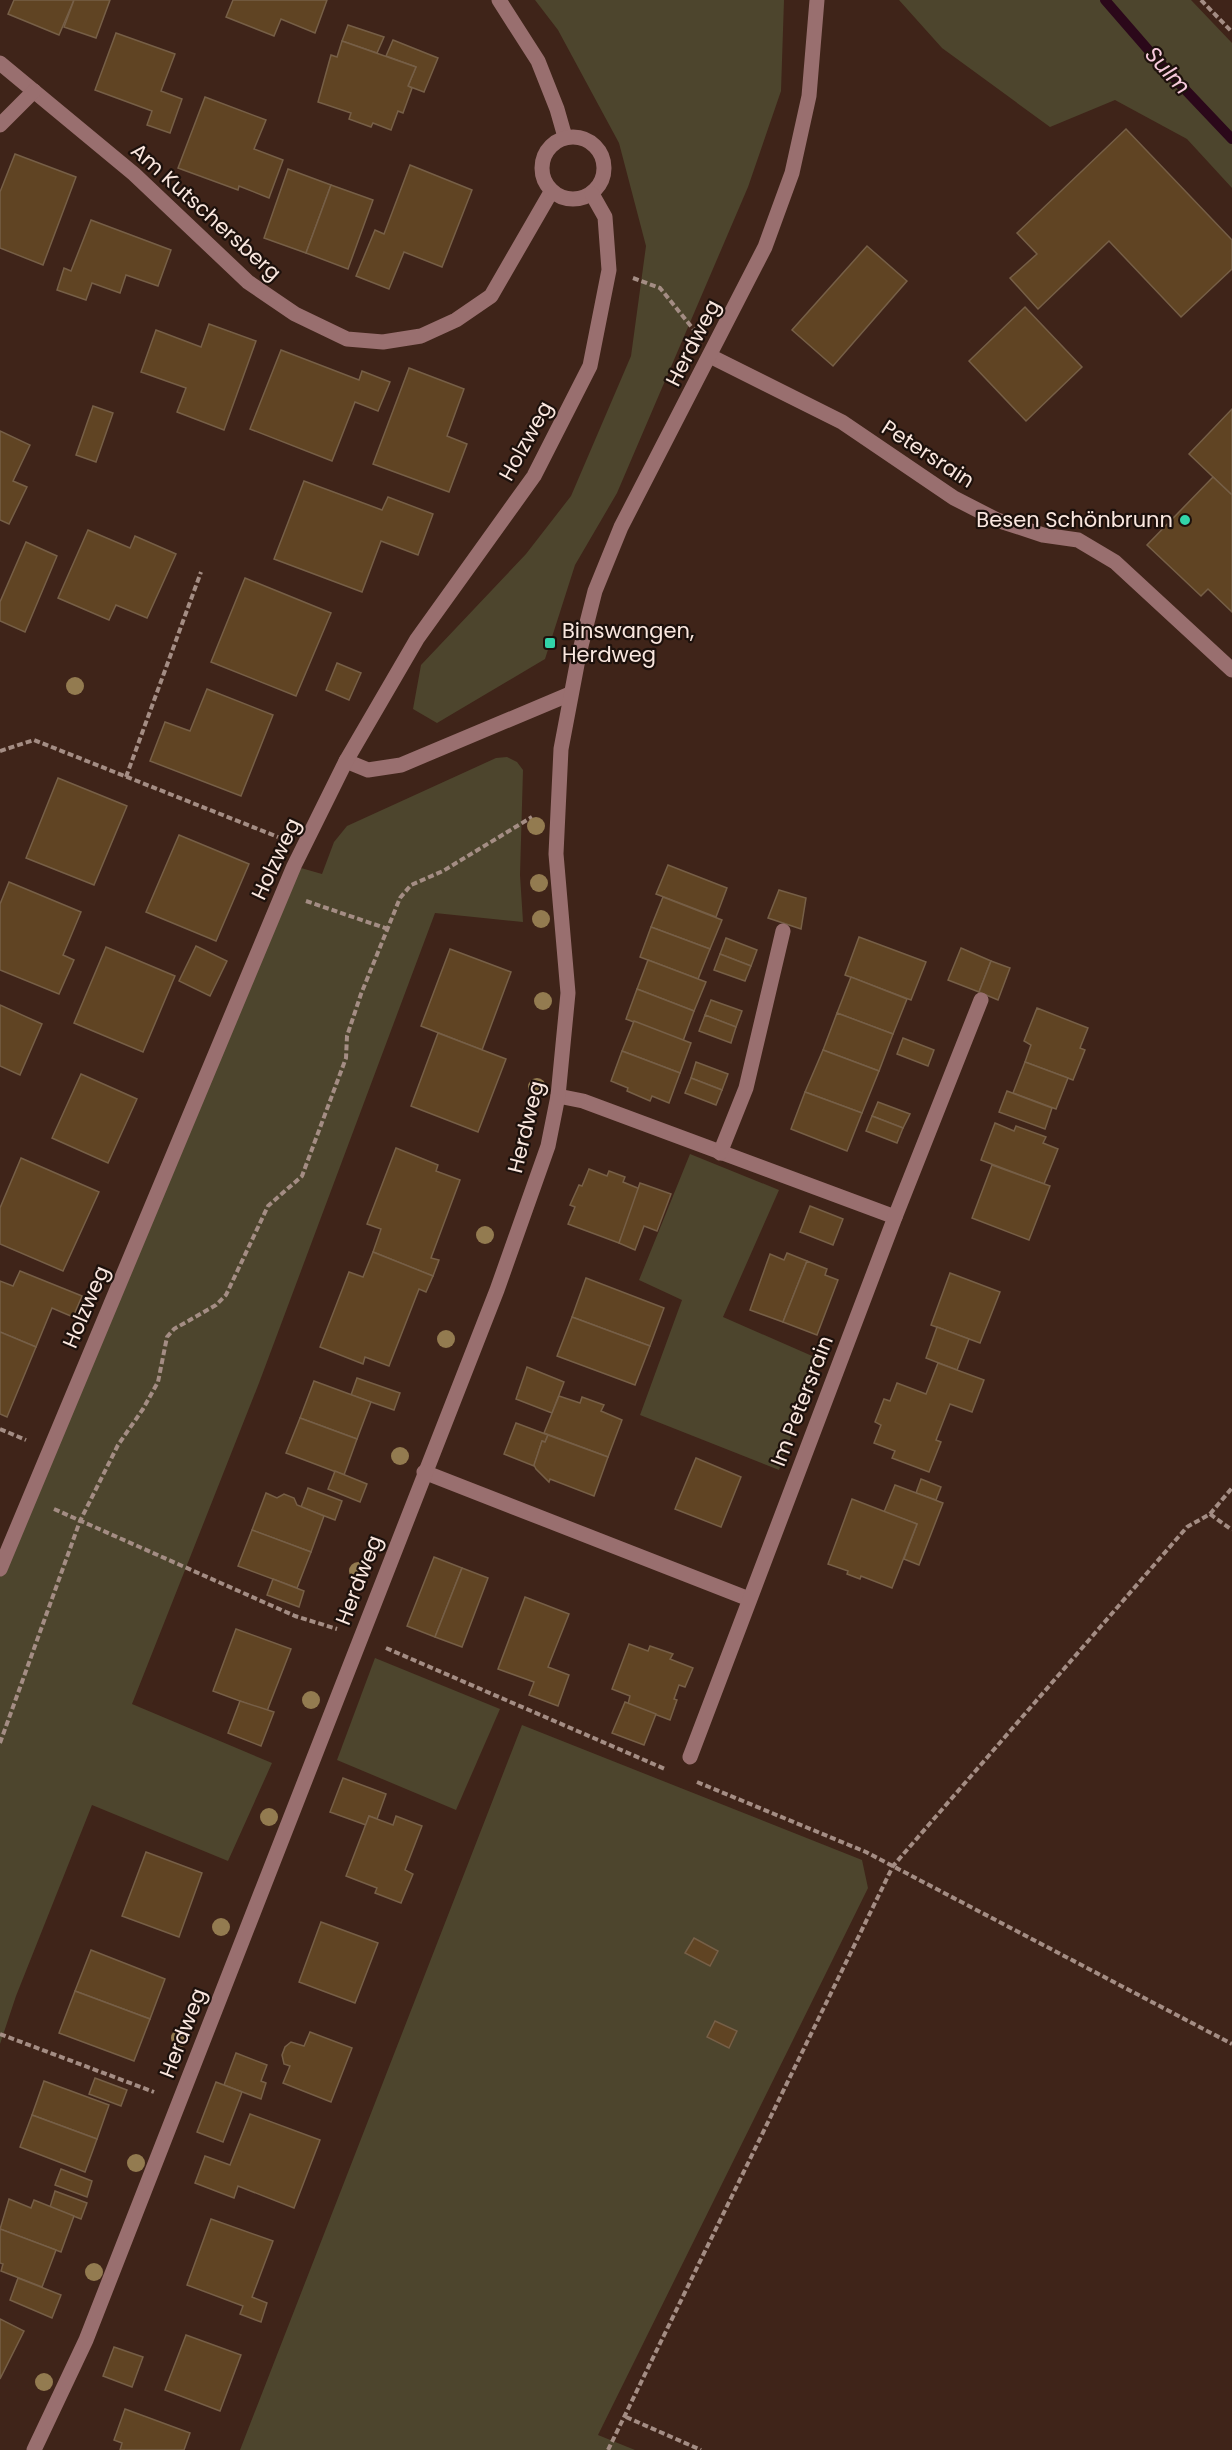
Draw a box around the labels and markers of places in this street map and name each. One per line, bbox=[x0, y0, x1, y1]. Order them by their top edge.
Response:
place label: Besen Schönbrunn bbox=[976, 505, 1173, 534]
marker: Besen Schönbrunn bbox=[1178, 513, 1192, 527]
place label: Binswangen, Herdweg bbox=[562, 616, 694, 669]
marker: Binswangen, Herdweg bbox=[543, 636, 557, 650]

